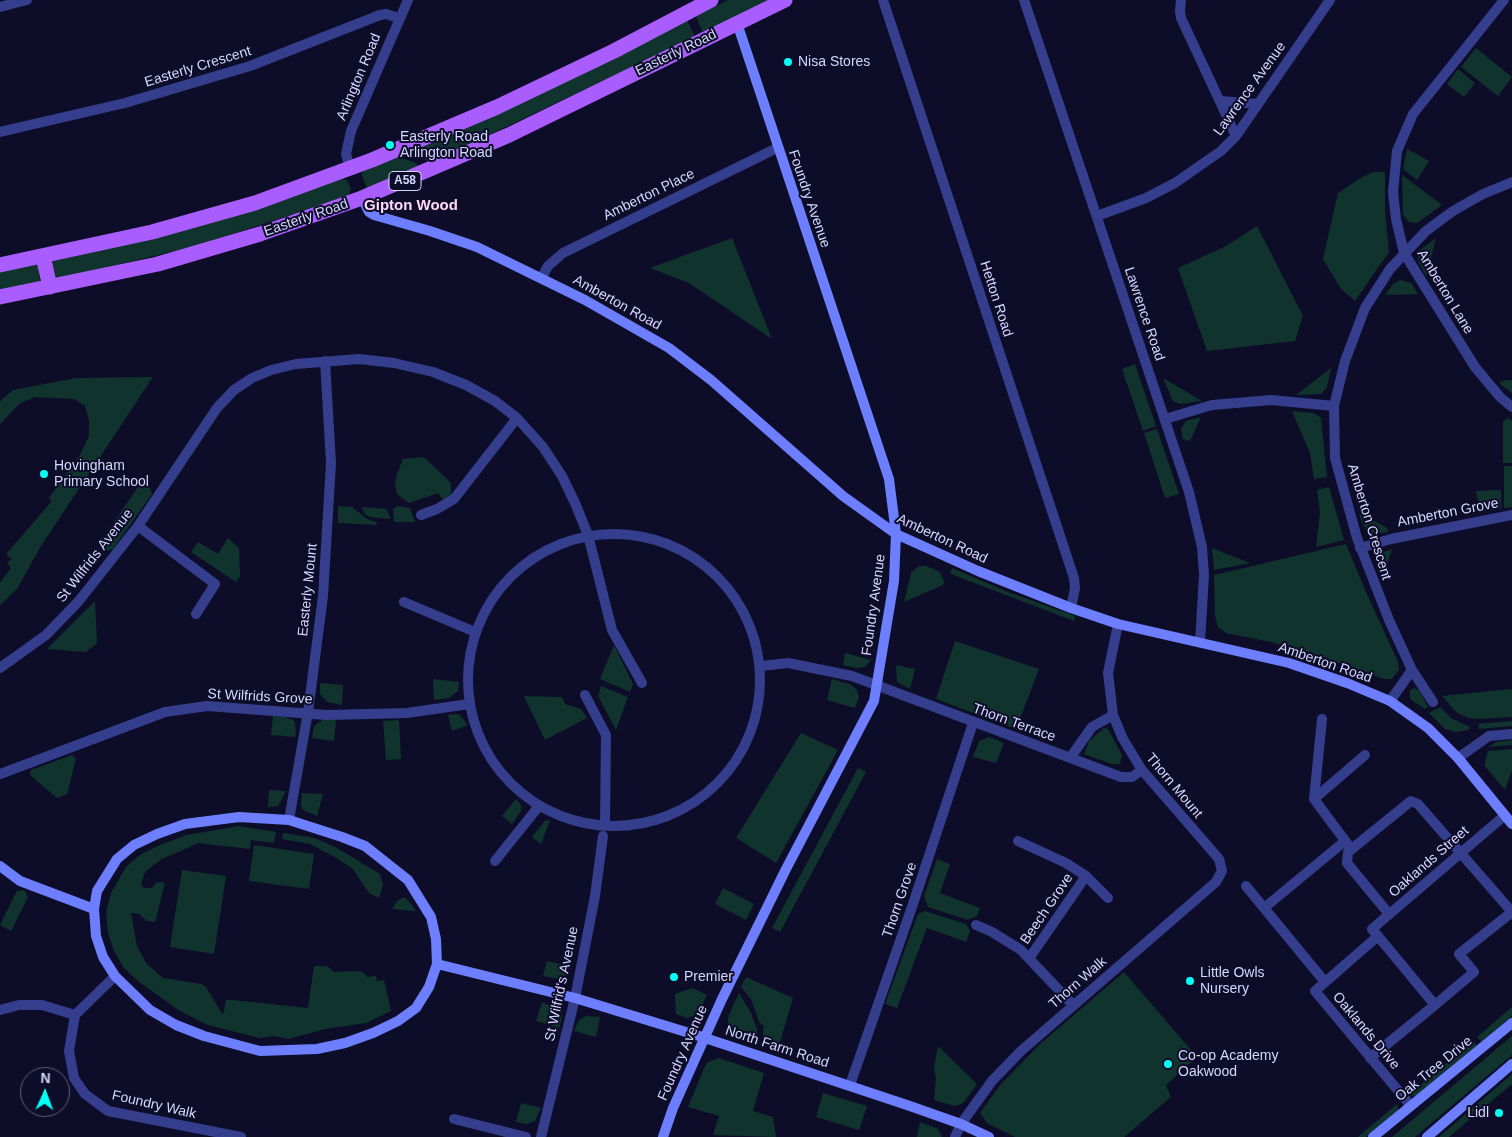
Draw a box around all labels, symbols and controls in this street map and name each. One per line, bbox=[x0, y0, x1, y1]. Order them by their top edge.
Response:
street label: Easterly Road bbox=[633, 26, 719, 80]
street label: Arlington Road bbox=[333, 31, 385, 123]
street label: Lawrence Avenue bbox=[1210, 39, 1290, 139]
street label: Easterly Crescent bbox=[143, 43, 253, 91]
place label: Nisa Stores bbox=[798, 54, 870, 70]
marker: Nisa Stores bbox=[782, 56, 794, 68]
place label: Easterly Road Arlington Road bbox=[400, 129, 493, 162]
marker: Easterly Road Arlington Road bbox=[384, 139, 396, 151]
street label: Foundry Avenue bbox=[784, 148, 834, 250]
street label: Amberton Place bbox=[601, 166, 697, 224]
road number: A58 bbox=[389, 172, 421, 190]
street label: Easterly Road bbox=[262, 196, 350, 240]
district label: Gipton Wood bbox=[364, 197, 458, 215]
street label: Amberton Lane bbox=[1413, 247, 1477, 337]
street label: Hetton Road bbox=[976, 259, 1016, 339]
street label: Lawrence Road bbox=[1120, 265, 1168, 363]
street label: Amberton Road bbox=[570, 272, 664, 334]
place label: Hovingham Primary School bbox=[54, 458, 149, 491]
street label: Amberton Crescent bbox=[1343, 462, 1395, 582]
marker: Hovingham Primary School bbox=[38, 468, 50, 480]
street label: Amberton Grove bbox=[1396, 495, 1500, 531]
street label: St Wilfrids Avenue bbox=[53, 506, 137, 606]
street label: Amberton Road bbox=[894, 511, 990, 567]
street label: Easterly Mount bbox=[295, 543, 321, 637]
street label: Foundry Avenue bbox=[859, 553, 889, 657]
street label: Amberton Road bbox=[1276, 639, 1374, 687]
street label: St Wilfrids Grove bbox=[207, 686, 313, 708]
street label: Thorn Terrace bbox=[970, 700, 1058, 746]
street label: Thorn Mount bbox=[1142, 750, 1206, 822]
street label: Oaklands Street bbox=[1386, 823, 1472, 901]
street label: Thorn Grove bbox=[879, 860, 921, 940]
street label: Beech Grove bbox=[1017, 870, 1077, 948]
street label: St Wilfrid's Avenue bbox=[542, 925, 582, 1043]
street label: Thorn Walk bbox=[1046, 953, 1110, 1013]
place label: Little Owls Nursery bbox=[1200, 965, 1265, 998]
place label: Premier bbox=[684, 969, 733, 985]
marker: Premier bbox=[668, 971, 680, 983]
marker: Little Owls Nursery bbox=[1184, 975, 1196, 987]
street label: Oaklands Drive bbox=[1329, 989, 1403, 1073]
street label: Foundry Avenue bbox=[654, 1003, 712, 1103]
street label: North Farm Road bbox=[723, 1022, 831, 1072]
street label: Oak Tree Drive bbox=[1392, 1033, 1476, 1105]
place label: Co-op Academy Oakwood bbox=[1178, 1048, 1278, 1080]
marker: Co-op Academy Oakwood bbox=[1162, 1058, 1174, 1070]
north arrow bbox=[20, 1067, 70, 1117]
text: N bbox=[40, 1070, 51, 1086]
street label: Foundry Walk bbox=[110, 1087, 198, 1123]
place label: Lidl bbox=[1467, 1105, 1489, 1121]
marker: Lidl bbox=[1493, 1107, 1505, 1119]

